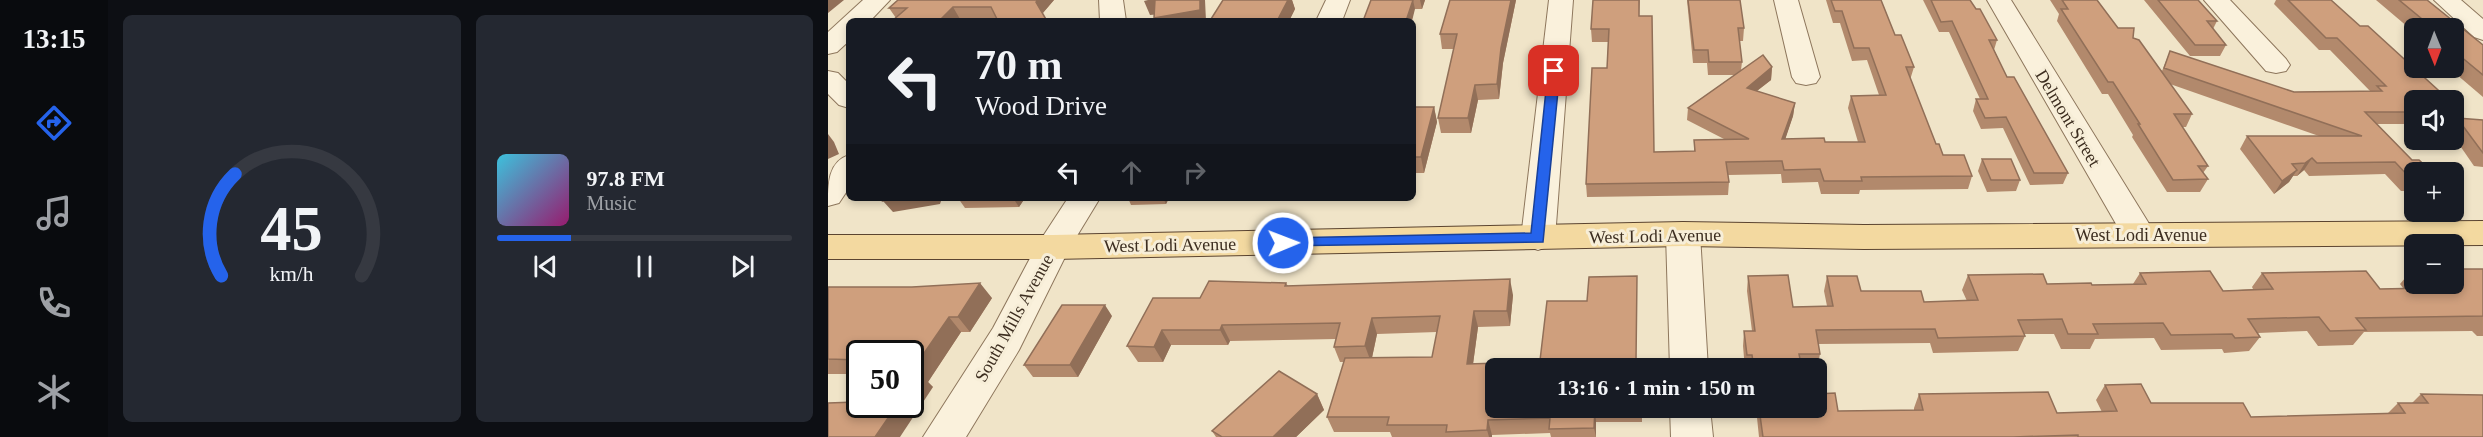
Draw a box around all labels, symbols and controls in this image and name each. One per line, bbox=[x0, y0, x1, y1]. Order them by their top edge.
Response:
north arrow bbox=[2404, 18, 2464, 78]
map controls bbox=[2404, 18, 2464, 294]
text: 13:15 bbox=[23, 24, 86, 54]
icon: left bbox=[876, 42, 954, 120]
text: 70 m bbox=[975, 42, 1063, 88]
pin bbox=[1528, 45, 1579, 96]
icon: arrive bbox=[1537, 54, 1570, 87]
street label: Delmont Street bbox=[2031, 66, 2105, 170]
button: sound bbox=[2404, 90, 2464, 150]
text: Wood Drive bbox=[975, 91, 1107, 121]
icon: directions bbox=[33, 102, 75, 144]
icon: left bbox=[1052, 156, 1085, 189]
icon: ahead bbox=[1115, 156, 1148, 189]
icon: right bbox=[1178, 156, 1211, 189]
button: + bbox=[2404, 162, 2464, 222]
text: 97.8 FM bbox=[587, 166, 665, 191]
icon: music bbox=[33, 192, 75, 234]
text: Music bbox=[587, 192, 637, 214]
text: 45 bbox=[261, 194, 323, 263]
position arrow bbox=[1251, 211, 1315, 275]
street label: West Lodi Avenue bbox=[1589, 225, 1721, 247]
street label: West Lodi Avenue bbox=[2075, 225, 2207, 245]
street label: West Lodi Avenue bbox=[1104, 234, 1236, 256]
button: − bbox=[2404, 234, 2464, 294]
icon: previous bbox=[529, 250, 562, 283]
icon: pause bbox=[628, 250, 661, 283]
icon: next bbox=[726, 250, 759, 283]
street label: South Mills Avenue bbox=[971, 251, 1057, 385]
text: km/h bbox=[270, 262, 314, 286]
icon: phone bbox=[33, 282, 75, 324]
speed limit sign: 50 bbox=[846, 340, 924, 418]
icon: climate bbox=[33, 371, 75, 413]
text: 13:16 · 1 min · 150 m bbox=[1557, 375, 1755, 400]

